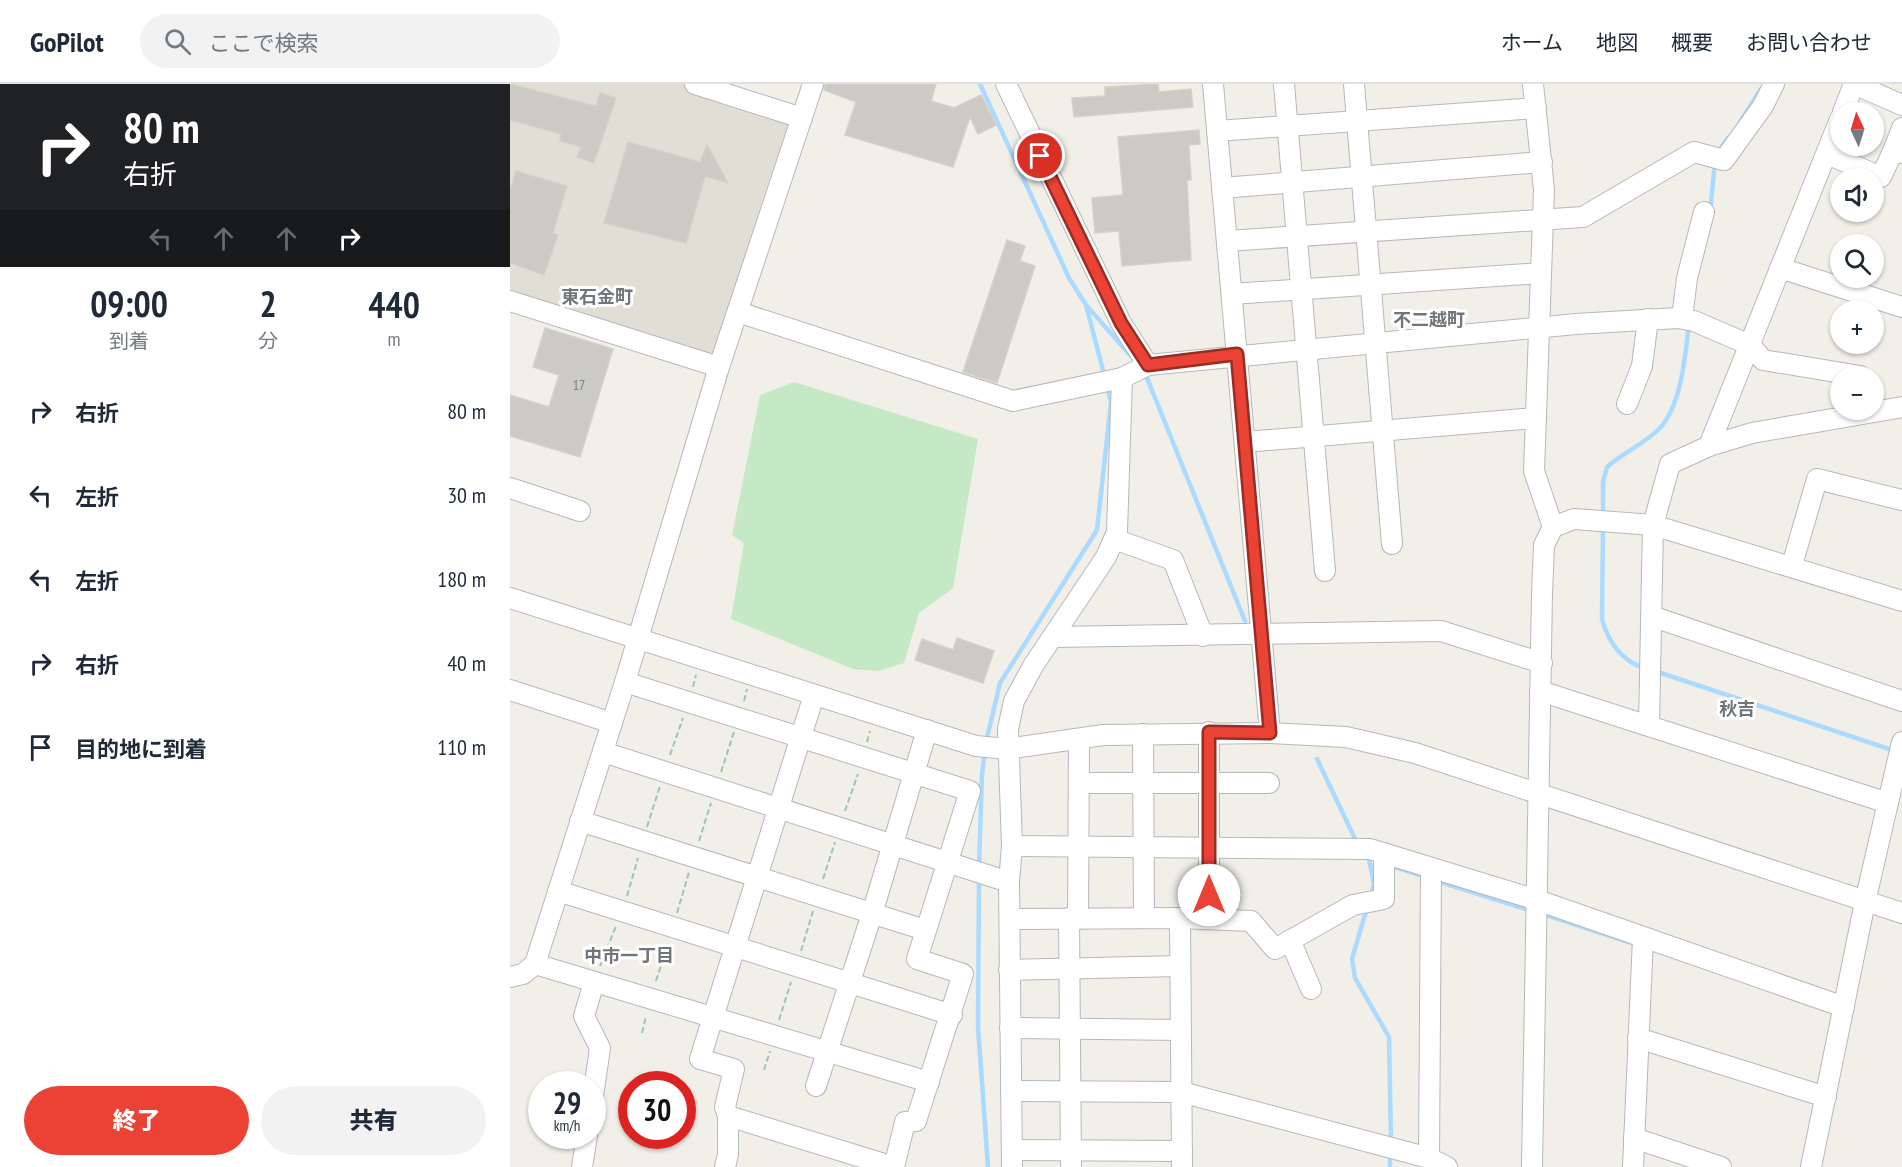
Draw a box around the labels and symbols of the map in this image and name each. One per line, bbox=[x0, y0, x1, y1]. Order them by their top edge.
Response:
north arrow bbox=[1830, 102, 1884, 156]
pin bbox=[1014, 130, 1065, 181]
district label: 東石金町 bbox=[561, 285, 633, 308]
district label: 不二越町 bbox=[1393, 308, 1465, 331]
house number: 17 bbox=[573, 376, 585, 394]
district label: 秋吉 bbox=[1719, 697, 1755, 720]
position arrow bbox=[1177, 863, 1241, 927]
district label: 中市一丁目 bbox=[584, 944, 674, 967]
speed limit sign: 30 bbox=[618, 1071, 696, 1149]

